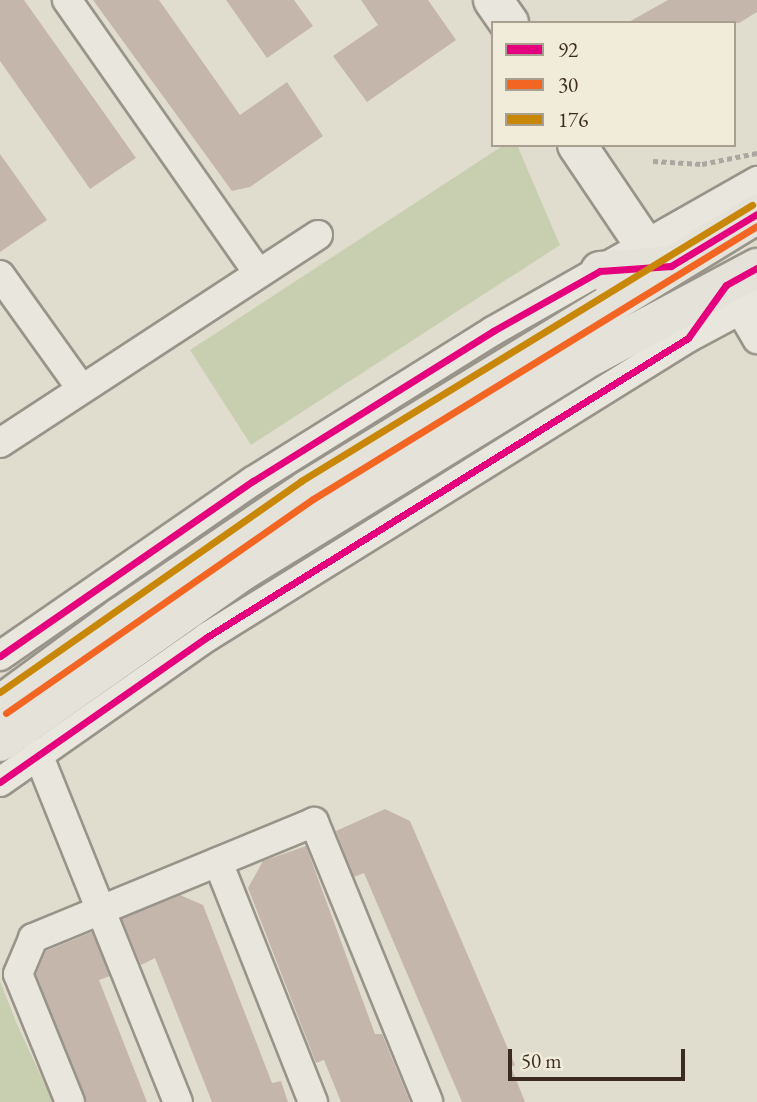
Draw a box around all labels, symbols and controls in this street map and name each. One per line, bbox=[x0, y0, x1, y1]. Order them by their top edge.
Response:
legend bbox=[491, 21, 736, 147]
text: 92 bbox=[558, 36, 578, 63]
text: 30 bbox=[558, 71, 578, 98]
text: 176 bbox=[558, 106, 588, 133]
scale bar bbox=[512, 1036, 689, 1080]
text: 50 m bbox=[521, 1047, 562, 1074]

